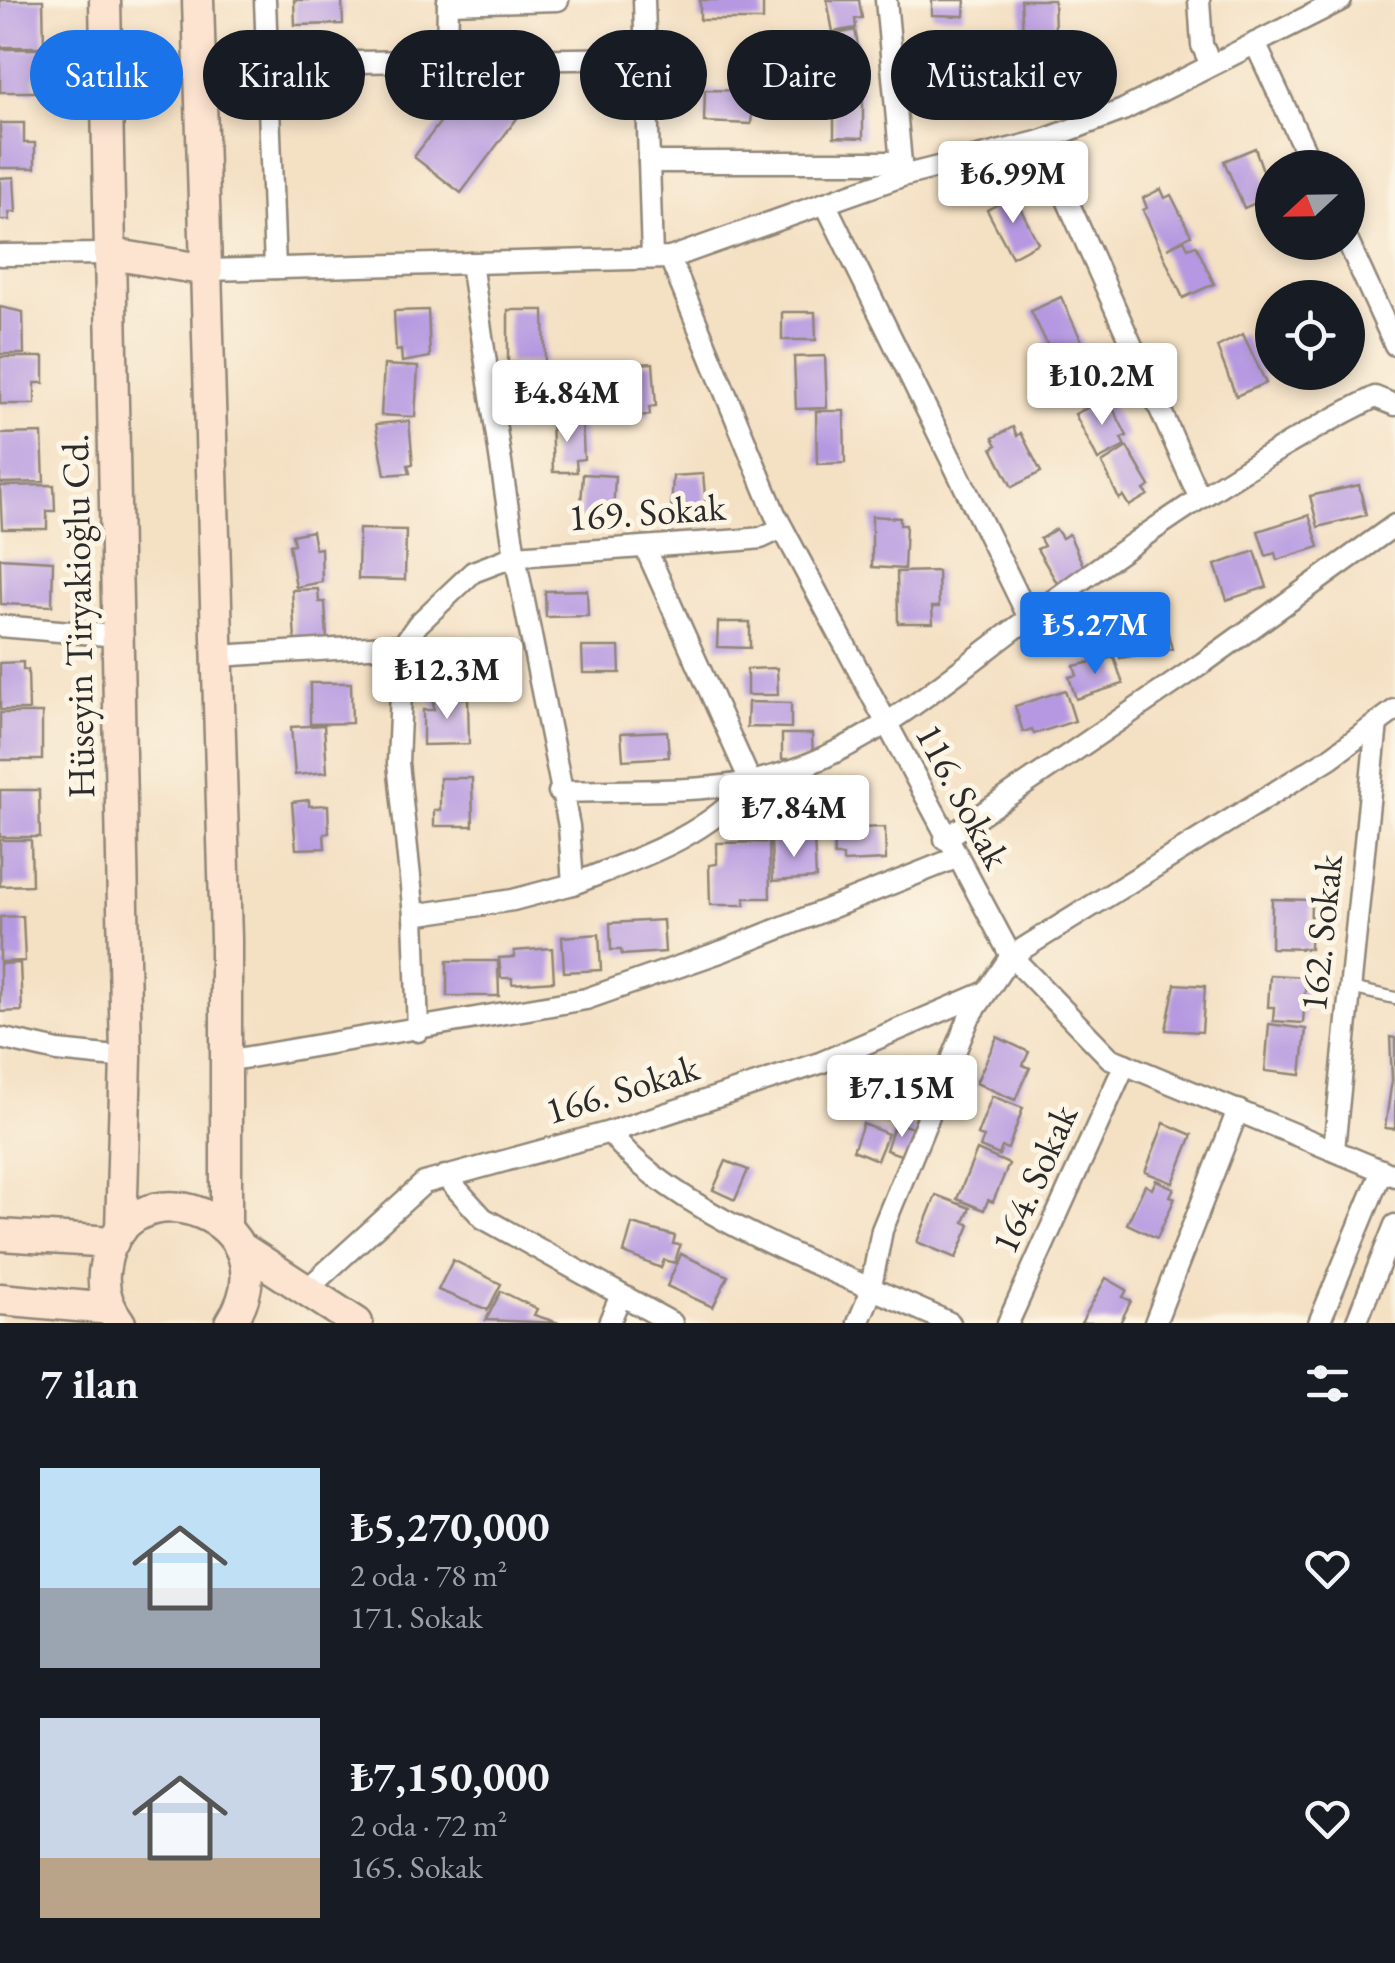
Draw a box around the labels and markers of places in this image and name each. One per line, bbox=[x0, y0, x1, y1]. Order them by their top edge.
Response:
pin: ₺6.99M bbox=[932, 141, 1094, 226]
pin: ₺10.2M bbox=[1021, 343, 1183, 428]
pin: ₺4.84M bbox=[486, 360, 648, 445]
pin: ₺5.27M bbox=[1014, 592, 1176, 677]
pin: ₺12.3M bbox=[366, 637, 528, 722]
pin: ₺7.84M bbox=[713, 775, 875, 860]
pin: ₺7.15M bbox=[821, 1055, 983, 1140]

